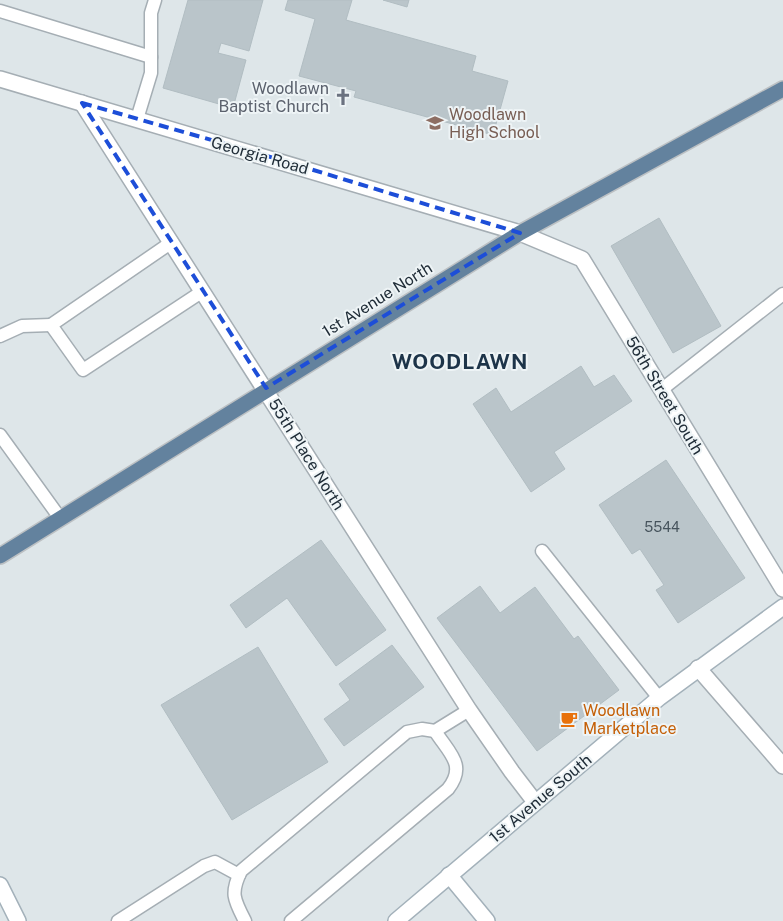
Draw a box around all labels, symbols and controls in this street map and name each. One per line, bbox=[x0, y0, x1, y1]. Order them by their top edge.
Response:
place label: Woodlawn Baptist Church bbox=[218, 79, 329, 116]
church icon: Woodlawn Baptist Church bbox=[333, 87, 353, 107]
place label: Woodlawn High School bbox=[449, 105, 540, 142]
school or university icon: Woodlawn High School bbox=[425, 113, 445, 133]
street label: Georgia Road bbox=[209, 133, 311, 178]
street label: 1st Avenue North bbox=[319, 258, 436, 341]
street label: 56th Street South bbox=[622, 333, 707, 458]
district label: WOODLAWN bbox=[392, 349, 528, 374]
street label: 55th Place North bbox=[265, 395, 348, 513]
house number: 5544 bbox=[644, 519, 680, 535]
place label: Woodlawn Marketplace bbox=[583, 701, 677, 738]
cafe icon: Woodlawn Marketplace bbox=[559, 709, 579, 729]
street label: 1st Avenue South bbox=[485, 750, 595, 847]

